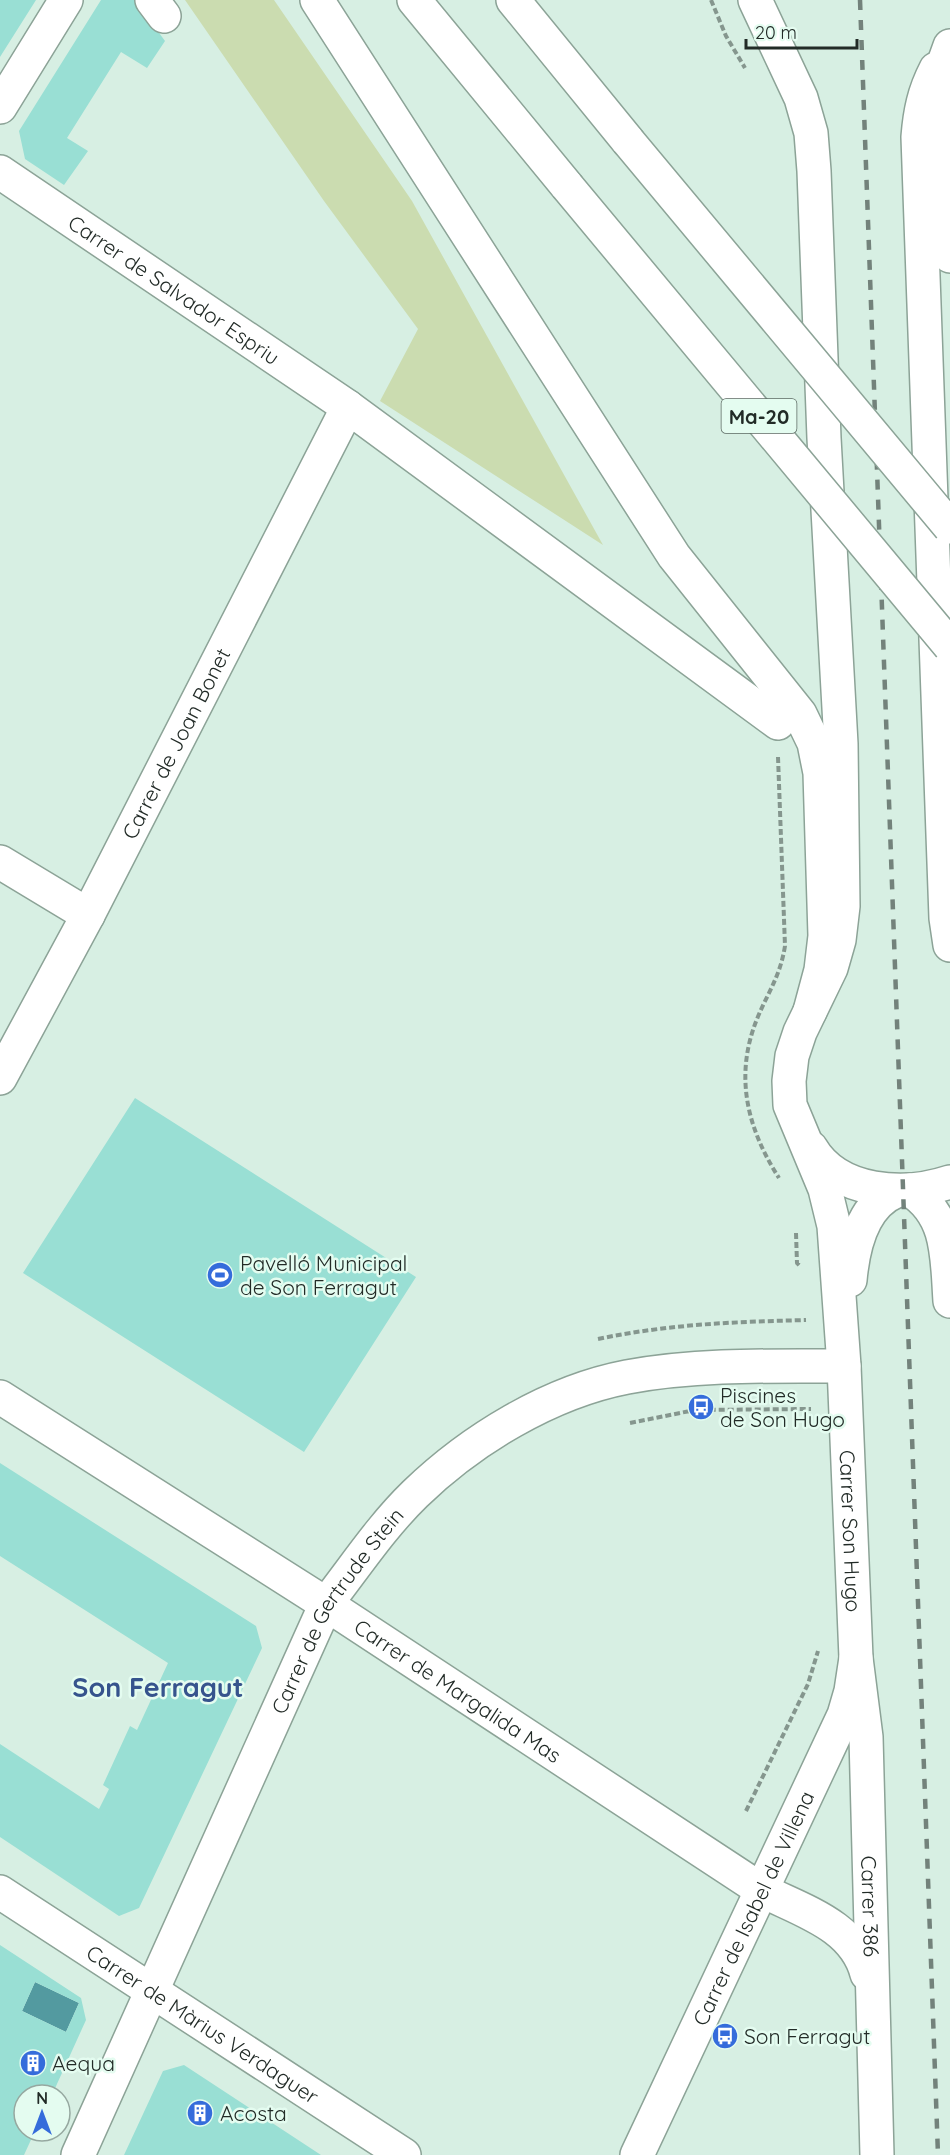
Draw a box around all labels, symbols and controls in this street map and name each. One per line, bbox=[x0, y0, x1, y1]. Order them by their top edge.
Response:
scale bar bbox=[746, 12, 857, 50]
text: 20 m bbox=[755, 21, 797, 44]
street label: Carrer de Salvador Espriu bbox=[63, 209, 285, 370]
road number: Ma-20 bbox=[722, 399, 796, 433]
street label: Carrer de Joan Bonet bbox=[116, 644, 235, 843]
place label: Pavelló Municipal de Son Ferragut bbox=[240, 1250, 407, 1300]
sports icon: Pavelló Municipal de Son Ferragut bbox=[205, 1260, 235, 1290]
place label: Piscines de Son Hugo bbox=[720, 1382, 845, 1432]
bus stop icon: Piscines de Son Hugo bbox=[686, 1392, 716, 1422]
street label: Carrer Son Hugo bbox=[834, 1449, 867, 1613]
street label: Carrer de Gertrude Stein bbox=[265, 1502, 409, 1718]
street label: Carrer de Margalida Mas bbox=[350, 1613, 566, 1768]
district label: Son Ferragut bbox=[72, 1670, 244, 1704]
street label: Carrer de Isabel de Villena bbox=[687, 1786, 820, 2030]
street label: Carrer 386 bbox=[856, 1855, 885, 1957]
street label: Carrer de Màrius Verdaguer bbox=[82, 1939, 324, 2109]
bus stop icon: Son Ferragut bbox=[710, 2021, 740, 2051]
place label: Son Ferragut bbox=[744, 2023, 870, 2049]
building icon: Aequa bbox=[18, 2048, 48, 2078]
place label: Aequa bbox=[52, 2050, 115, 2076]
north arrow bbox=[12, 2083, 72, 2143]
text: N bbox=[36, 2088, 48, 2108]
building icon: Acosta bbox=[185, 2098, 215, 2128]
place label: Acosta bbox=[220, 2100, 287, 2126]

